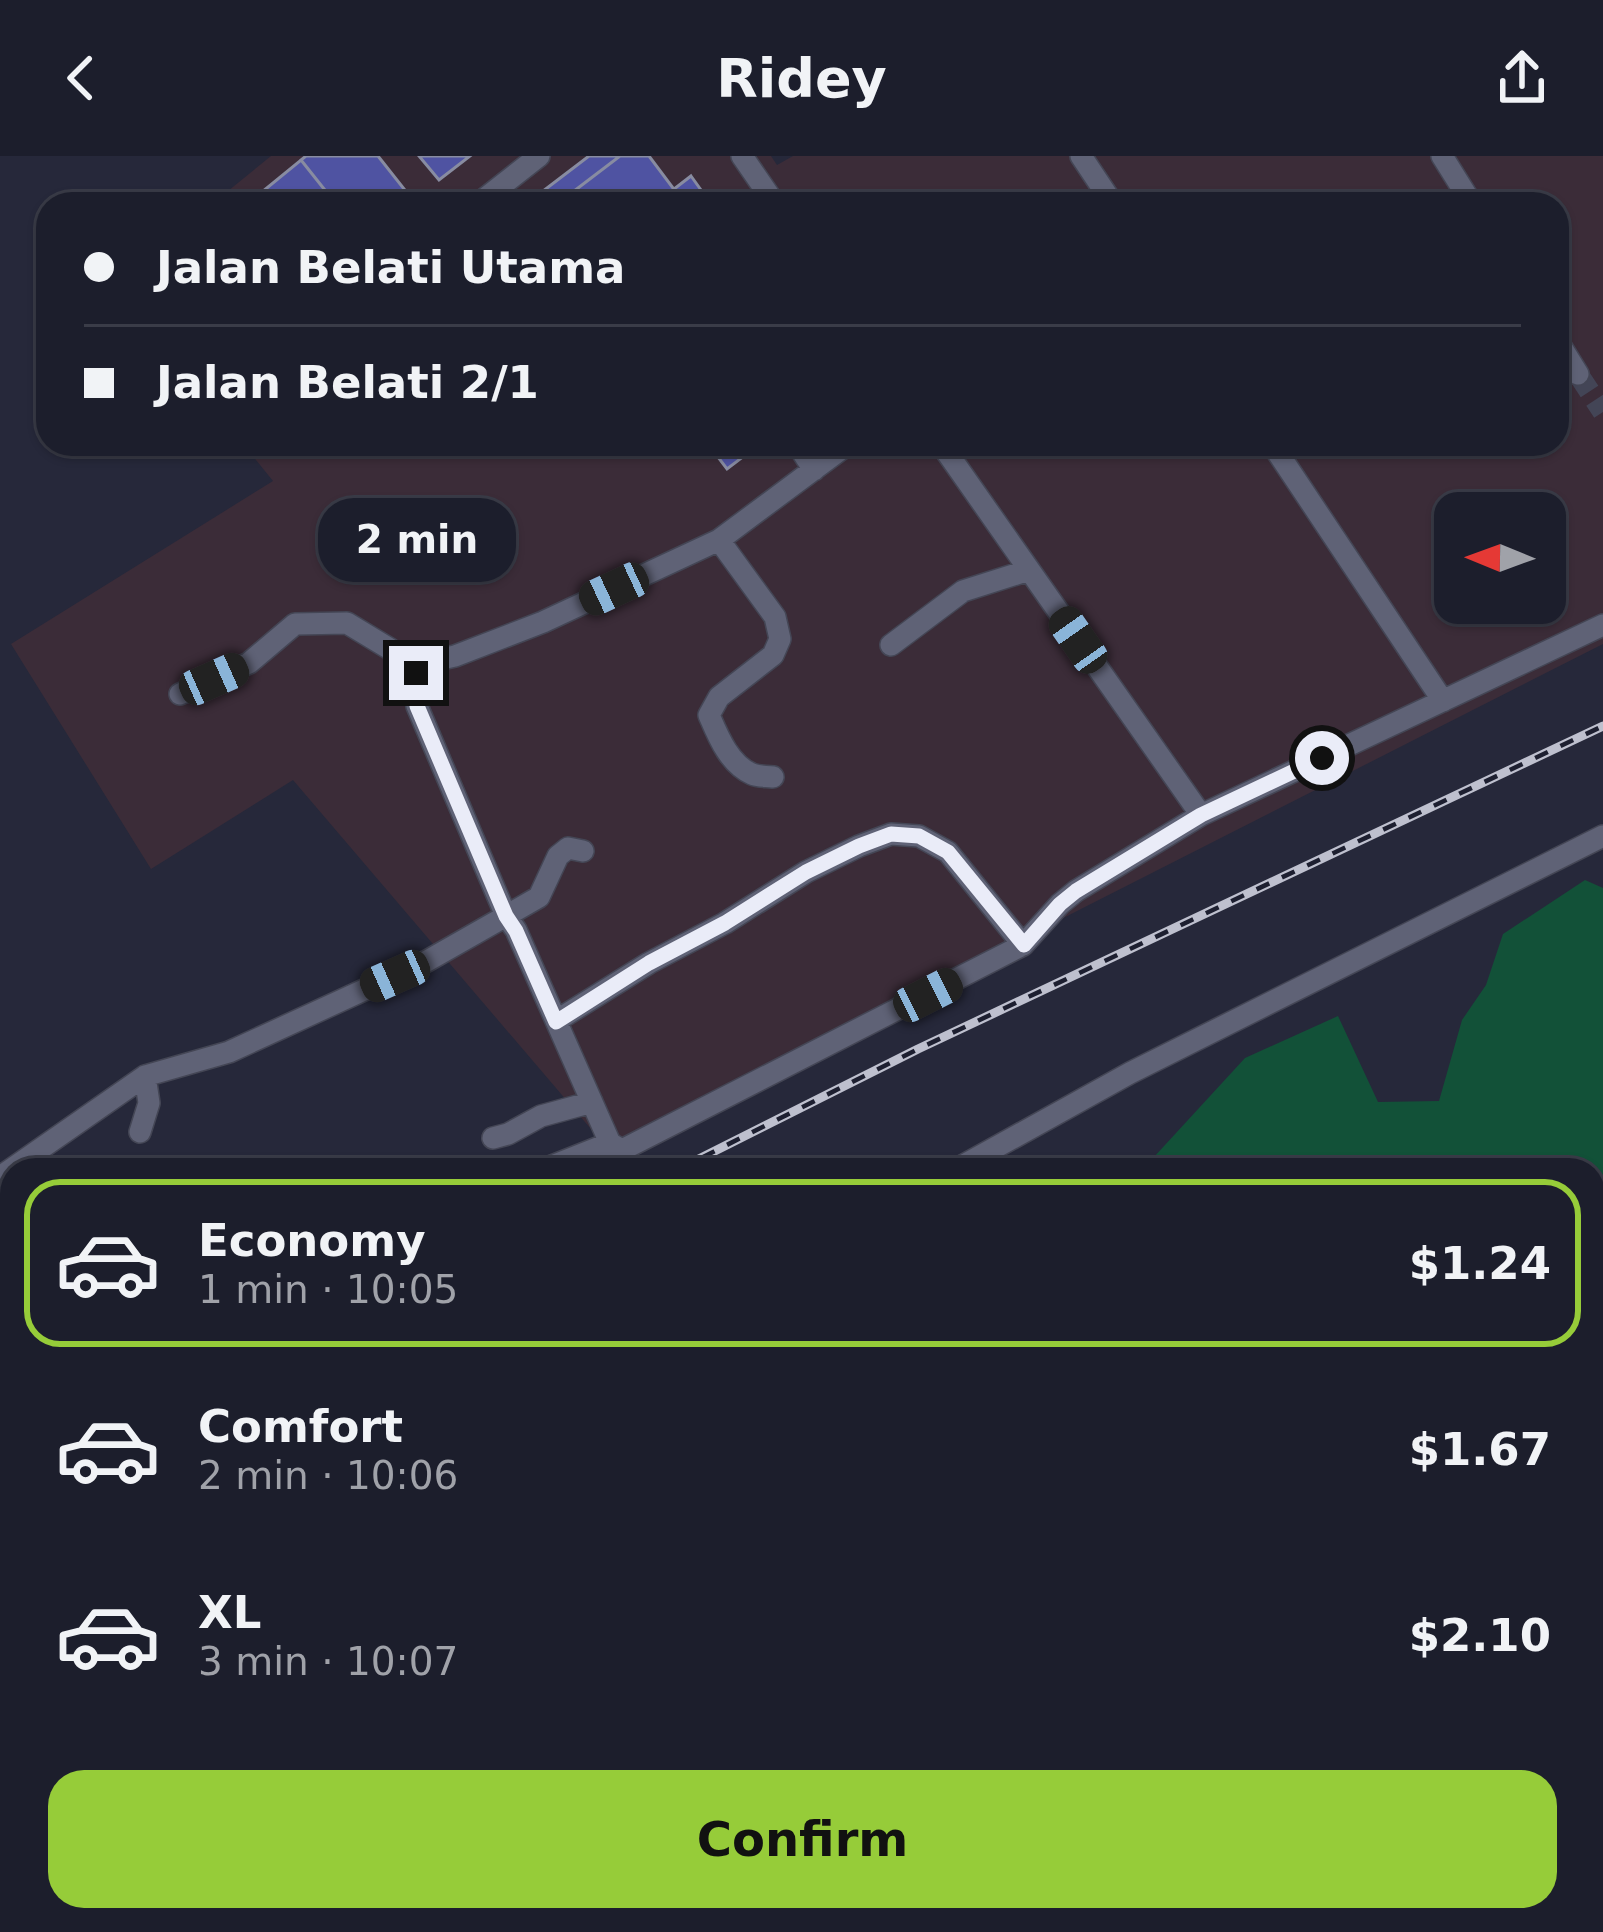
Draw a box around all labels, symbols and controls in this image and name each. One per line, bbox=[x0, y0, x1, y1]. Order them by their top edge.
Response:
icon: back bbox=[48, 45, 114, 111]
icon: share bbox=[1489, 45, 1555, 111]
text: Ridey bbox=[716, 47, 887, 110]
text: Jalan Belati Utama bbox=[156, 241, 626, 294]
text: Jalan Belati 2/1 bbox=[156, 356, 539, 409]
north arrow bbox=[1434, 492, 1566, 624]
map controls bbox=[1434, 492, 1566, 624]
callout: 2 min bbox=[317, 499, 515, 583]
text: 2 min bbox=[356, 517, 478, 562]
car bbox=[574, 557, 654, 621]
car bbox=[1043, 600, 1113, 680]
route end bbox=[389, 646, 443, 700]
car bbox=[174, 648, 254, 710]
route start bbox=[1295, 731, 1349, 785]
car bbox=[355, 945, 435, 1007]
car bbox=[888, 963, 968, 1027]
icon: car bbox=[54, 1209, 162, 1317]
text: Economy bbox=[198, 1214, 426, 1267]
text: $1.24 bbox=[1409, 1237, 1551, 1290]
text: 1 min · 10:05 bbox=[198, 1267, 458, 1312]
icon: car bbox=[54, 1395, 162, 1503]
text: Comfort bbox=[198, 1400, 403, 1453]
text: $1.67 bbox=[1409, 1423, 1551, 1476]
text: 2 min · 10:06 bbox=[198, 1453, 458, 1498]
icon: car bbox=[54, 1581, 162, 1689]
text: XL bbox=[198, 1586, 261, 1639]
text: $2.10 bbox=[1409, 1609, 1551, 1662]
text: 3 min · 10:07 bbox=[198, 1639, 458, 1684]
button: Confirm bbox=[48, 1770, 1557, 1908]

